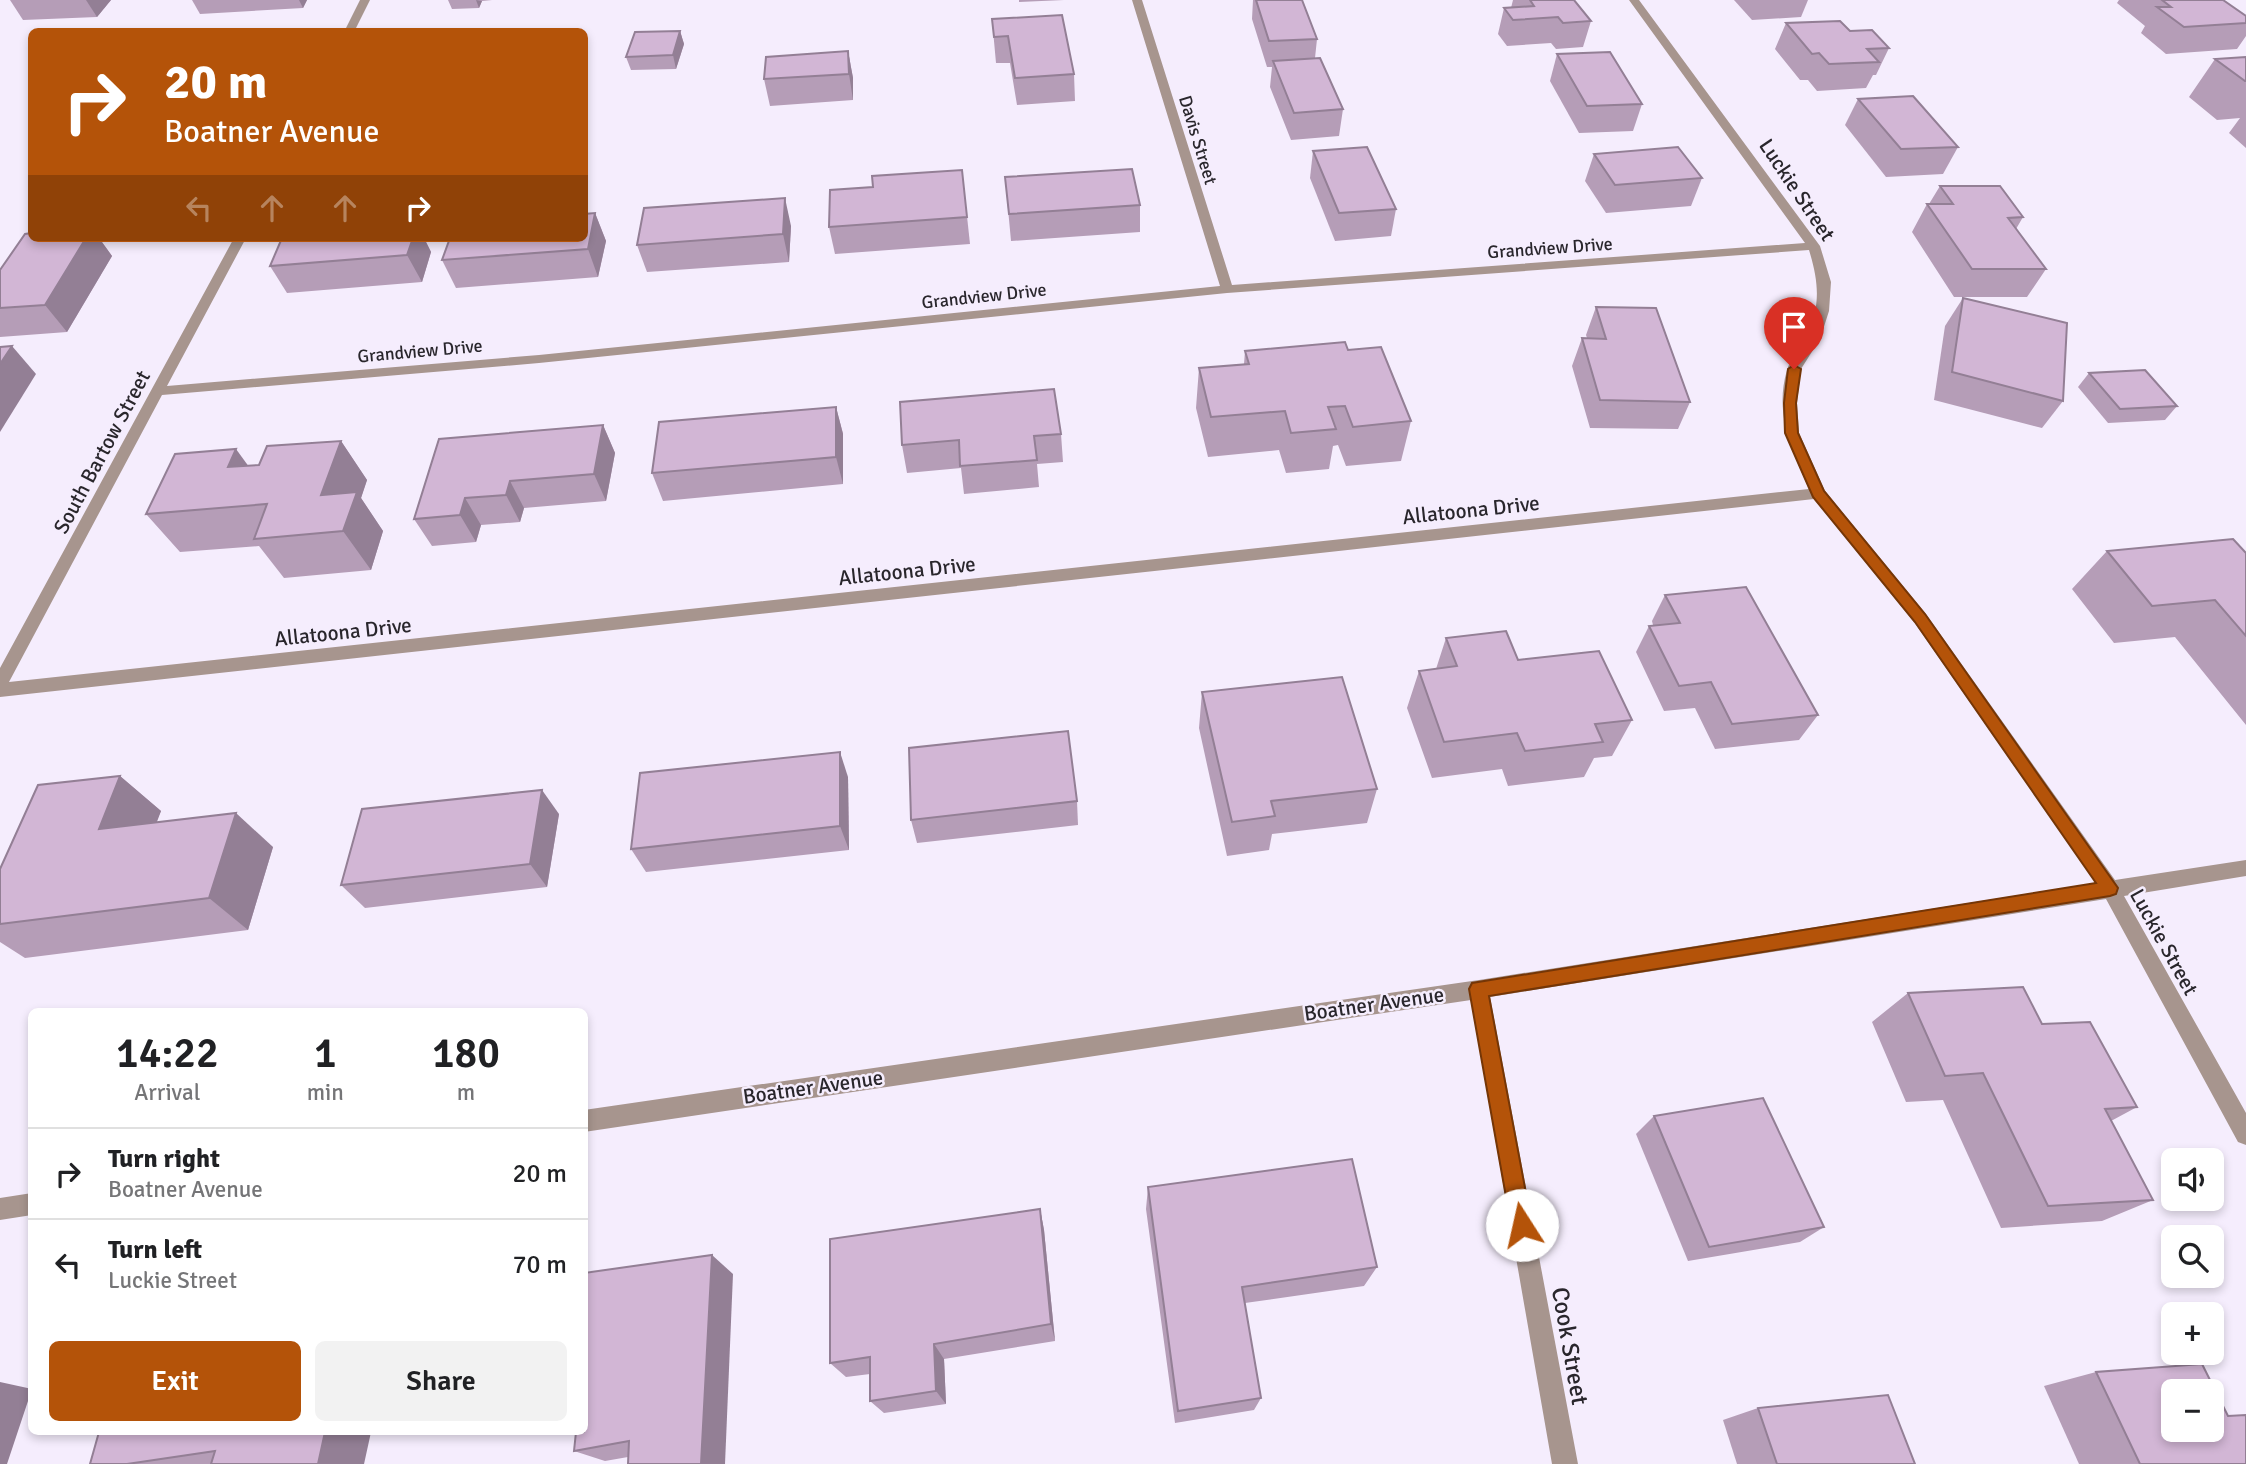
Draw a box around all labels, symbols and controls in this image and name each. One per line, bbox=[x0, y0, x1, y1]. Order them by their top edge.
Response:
text: 20 m bbox=[164, 52, 267, 112]
icon: right bbox=[49, 56, 140, 147]
street label: Davis Street bbox=[1174, 93, 1222, 187]
text: Boatner Avenue bbox=[164, 112, 379, 151]
street label: Luckie Street bbox=[1753, 134, 1841, 246]
icon: left bbox=[180, 189, 218, 227]
icon: ahead bbox=[253, 189, 291, 227]
icon: ahead bbox=[326, 189, 364, 227]
icon: right bbox=[399, 189, 437, 227]
street label: Grandview Drive bbox=[1487, 233, 1613, 263]
street label: Grandview Drive bbox=[920, 279, 1048, 313]
pin bbox=[1764, 297, 1824, 369]
icon: arrive bbox=[1775, 308, 1813, 346]
street label: Grandview Drive bbox=[357, 335, 483, 367]
street label: South Bartow Street bbox=[48, 366, 156, 538]
street label: Allatoona Drive bbox=[1401, 490, 1541, 530]
street label: Allatoona Drive bbox=[837, 551, 977, 591]
street label: Allatoona Drive bbox=[273, 612, 413, 652]
street label: Luckie Street bbox=[2124, 884, 2204, 1000]
street label: Boatner Avenue bbox=[1302, 981, 1446, 1027]
text: 14:22 bbox=[116, 1028, 219, 1079]
text: 1 bbox=[314, 1028, 337, 1079]
text: 180 bbox=[432, 1028, 500, 1079]
street label: Boatner Avenue bbox=[741, 1064, 885, 1110]
text: Arrival bbox=[134, 1078, 200, 1107]
text: min bbox=[307, 1078, 344, 1107]
text: m bbox=[457, 1078, 475, 1107]
text: Turn right bbox=[108, 1143, 220, 1175]
map controls bbox=[2161, 1148, 2224, 1442]
button: sound bbox=[2161, 1148, 2224, 1211]
icon: right bbox=[49, 1155, 87, 1193]
text: 20 m bbox=[512, 1158, 567, 1190]
text: Boatner Avenue bbox=[108, 1175, 263, 1204]
position arrow bbox=[1485, 1188, 1559, 1262]
button: search bbox=[2161, 1225, 2224, 1288]
text: Turn left bbox=[108, 1234, 202, 1266]
icon: left bbox=[49, 1246, 87, 1284]
text: 70 m bbox=[512, 1249, 567, 1281]
text: Luckie Street bbox=[108, 1266, 237, 1295]
street label: Cook Street bbox=[1545, 1285, 1595, 1407]
button: + bbox=[2161, 1302, 2224, 1365]
button: Exit bbox=[49, 1341, 301, 1421]
button: Share bbox=[315, 1341, 567, 1421]
button: − bbox=[2161, 1379, 2224, 1442]

